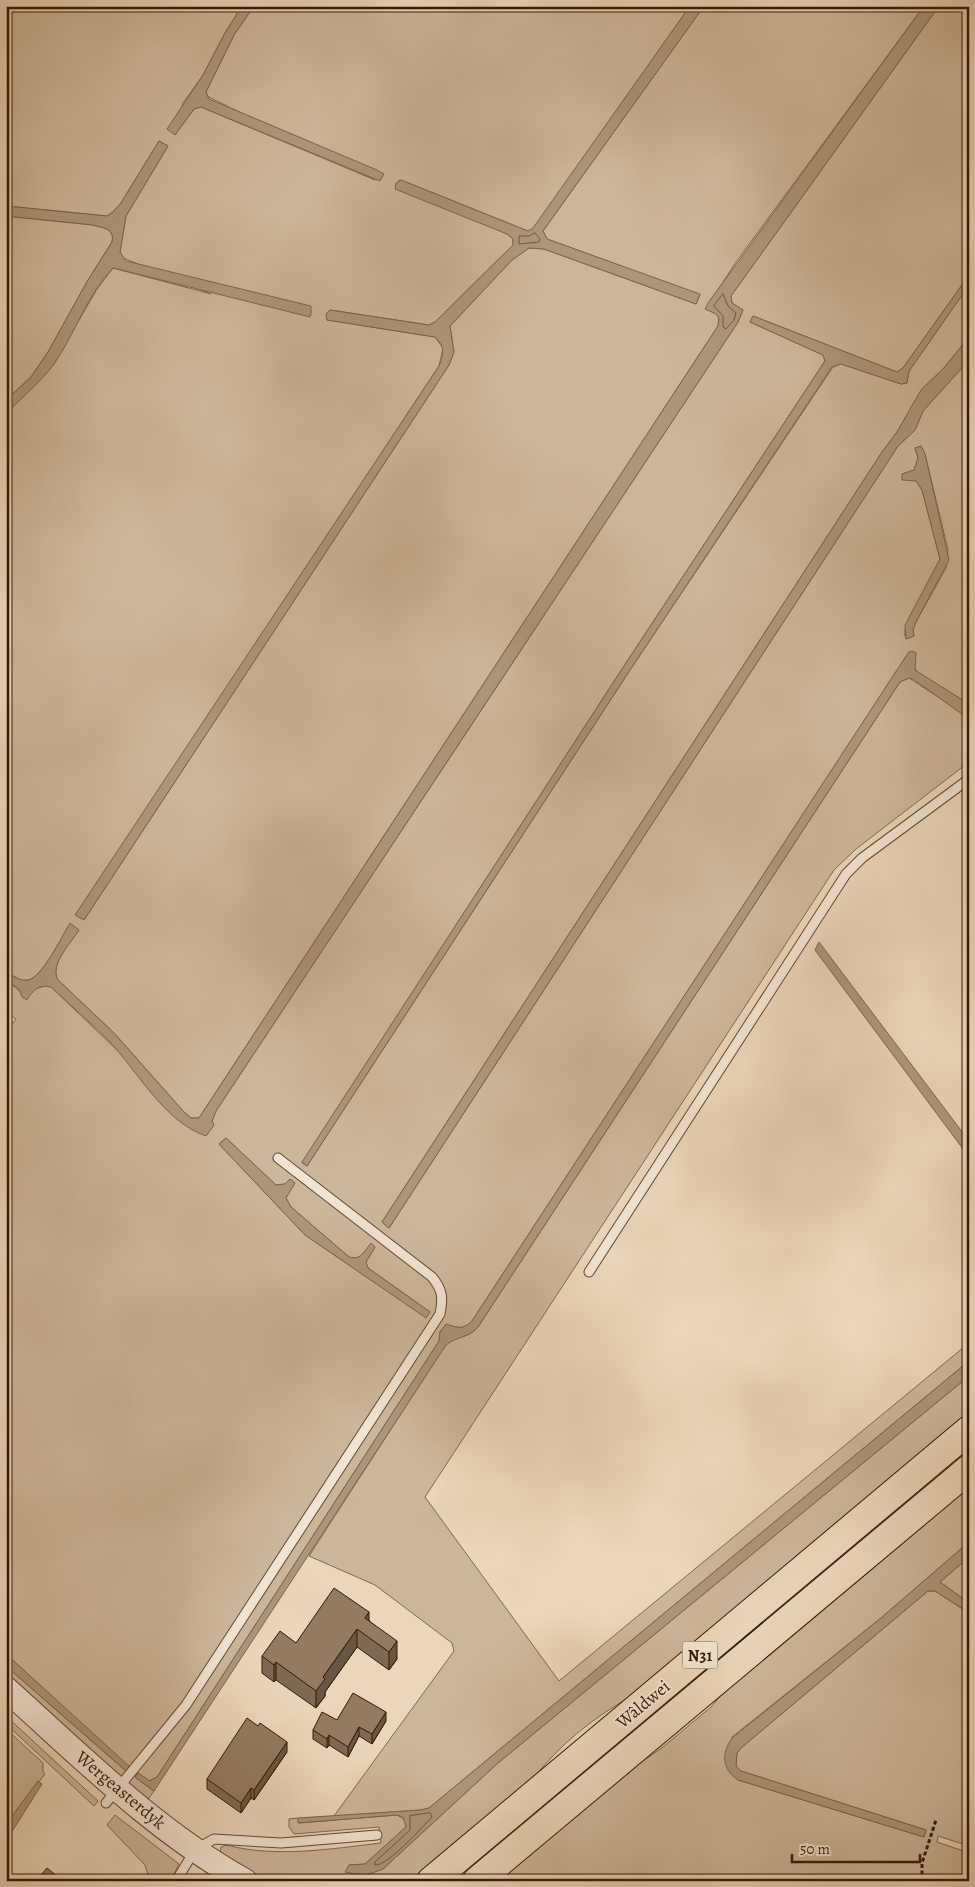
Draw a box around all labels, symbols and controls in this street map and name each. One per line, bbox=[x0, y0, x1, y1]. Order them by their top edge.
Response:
road number: N31 bbox=[682, 1642, 718, 1668]
street label: Wâldwei bbox=[610, 1674, 675, 1734]
street label: Wergeasterdyk bbox=[70, 1745, 171, 1835]
scale bar bbox=[792, 1832, 920, 1864]
text: 50 m bbox=[800, 1839, 830, 1859]

